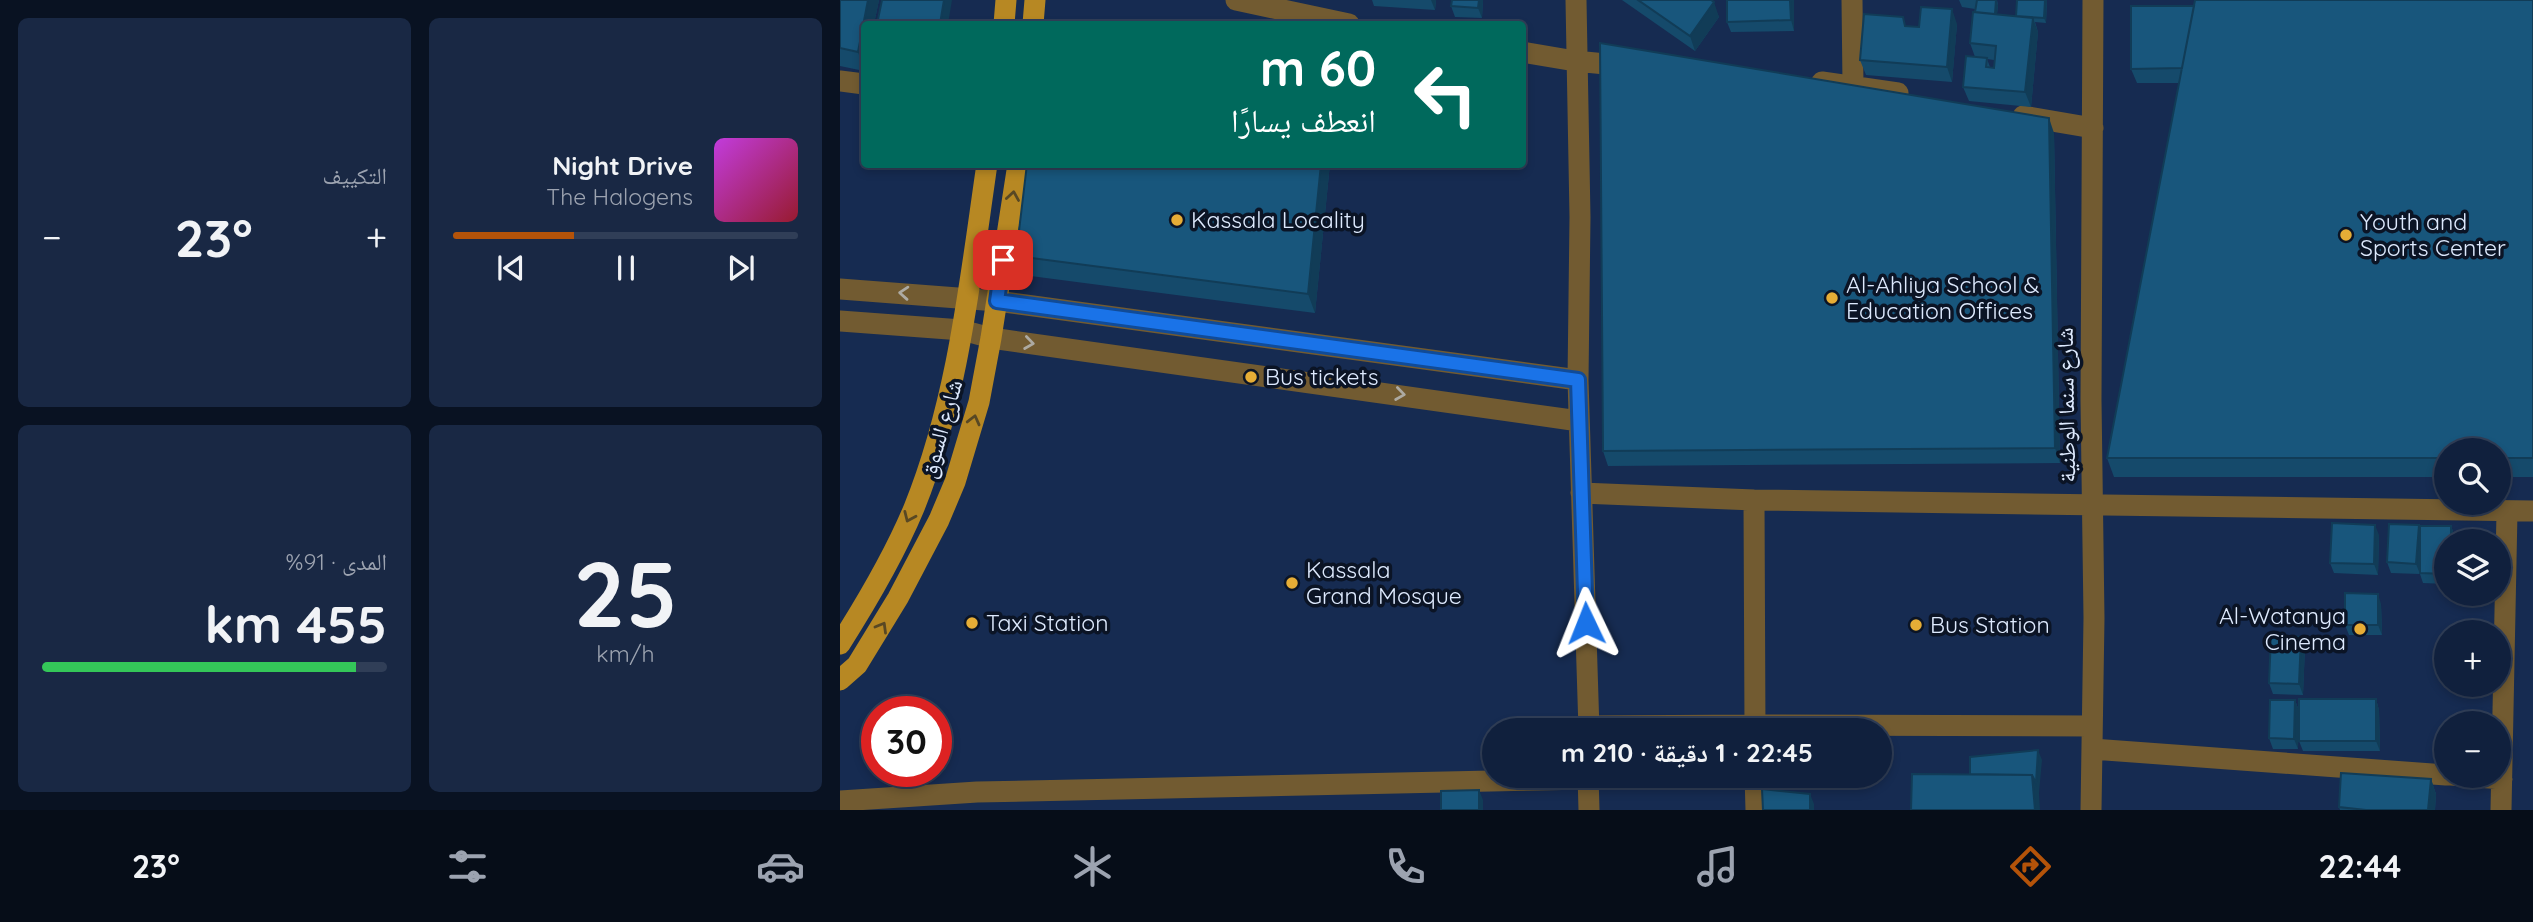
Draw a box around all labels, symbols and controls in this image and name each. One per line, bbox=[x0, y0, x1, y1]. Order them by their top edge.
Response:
text: 60 m bbox=[1260, 37, 1376, 98]
icon: left bbox=[1400, 49, 1491, 140]
text: انعطف يسارًا bbox=[1231, 100, 1376, 140]
text: Night Drive bbox=[552, 149, 693, 182]
text: التكييف bbox=[322, 161, 387, 190]
text: The Halogens bbox=[546, 182, 693, 211]
one-way arrow bbox=[1005, 190, 1020, 202]
text: 23° bbox=[175, 205, 253, 270]
place label: Kassala Locality bbox=[1191, 205, 1365, 234]
place label: Youth and Sports Center bbox=[2360, 207, 2506, 262]
marker: Kassala Locality bbox=[1169, 212, 1185, 228]
text: − bbox=[42, 213, 62, 261]
text: + bbox=[366, 213, 387, 261]
marker: Youth and Sports Center bbox=[2338, 227, 2354, 243]
pin bbox=[973, 230, 1033, 290]
icon: arrive bbox=[984, 241, 1022, 279]
icon: previous bbox=[492, 249, 530, 287]
icon: pause bbox=[607, 249, 645, 287]
icon: next bbox=[722, 249, 760, 287]
place label: Al-Ahliya School & Education Offices bbox=[1846, 270, 2040, 325]
one-way arrow bbox=[898, 286, 909, 301]
marker: Al-Ahliya School & Education Offices bbox=[1824, 290, 1840, 306]
street label: شارع سنما الوطنية bbox=[2050, 327, 2082, 483]
one-way arrow bbox=[1023, 335, 1035, 350]
place label: Bus tickets bbox=[1265, 362, 1379, 391]
marker: Bus tickets bbox=[1243, 369, 1259, 385]
street label: شارع السوق bbox=[913, 376, 969, 482]
one-way arrow bbox=[1394, 387, 1406, 402]
one-way arrow bbox=[966, 414, 980, 426]
map controls bbox=[2434, 438, 2511, 788]
button: search bbox=[2434, 438, 2511, 515]
one-way arrow bbox=[903, 510, 917, 522]
button: layers bbox=[2434, 529, 2511, 606]
text: 25 bbox=[573, 536, 678, 650]
text: المدى · 91% bbox=[286, 547, 387, 576]
place label: Kassala Grand Mosque bbox=[1306, 555, 1462, 610]
marker: Kassala Grand Mosque bbox=[1284, 575, 1300, 591]
position arrow bbox=[1549, 586, 1623, 660]
text: 455 km bbox=[204, 591, 387, 656]
place label: Al-Watanya Cinema bbox=[2219, 601, 2346, 656]
place label: Taxi Station bbox=[986, 608, 1108, 637]
place label: Bus Station bbox=[1930, 610, 2050, 639]
marker: Taxi Station bbox=[964, 615, 980, 631]
marker: Bus Station bbox=[1908, 617, 1924, 633]
button: + bbox=[2434, 620, 2511, 697]
one-way arrow bbox=[874, 621, 887, 634]
marker: Al-Watanya Cinema bbox=[2352, 621, 2368, 637]
text: km/h bbox=[596, 639, 655, 668]
speed limit sign: 30 bbox=[861, 696, 952, 787]
button: − bbox=[2434, 711, 2511, 788]
text: 22:45 · 1 دقيقة · 210 m bbox=[1561, 736, 1813, 769]
icon: filters bbox=[443, 842, 492, 891]
icon: car bbox=[756, 842, 805, 891]
icon: climate bbox=[1068, 842, 1117, 891]
icon: phone bbox=[1381, 842, 1430, 891]
icon: music bbox=[1693, 842, 1742, 891]
icon: directions bbox=[2006, 842, 2055, 891]
text: 23° bbox=[132, 846, 180, 886]
text: 22:44 bbox=[2318, 846, 2401, 886]

